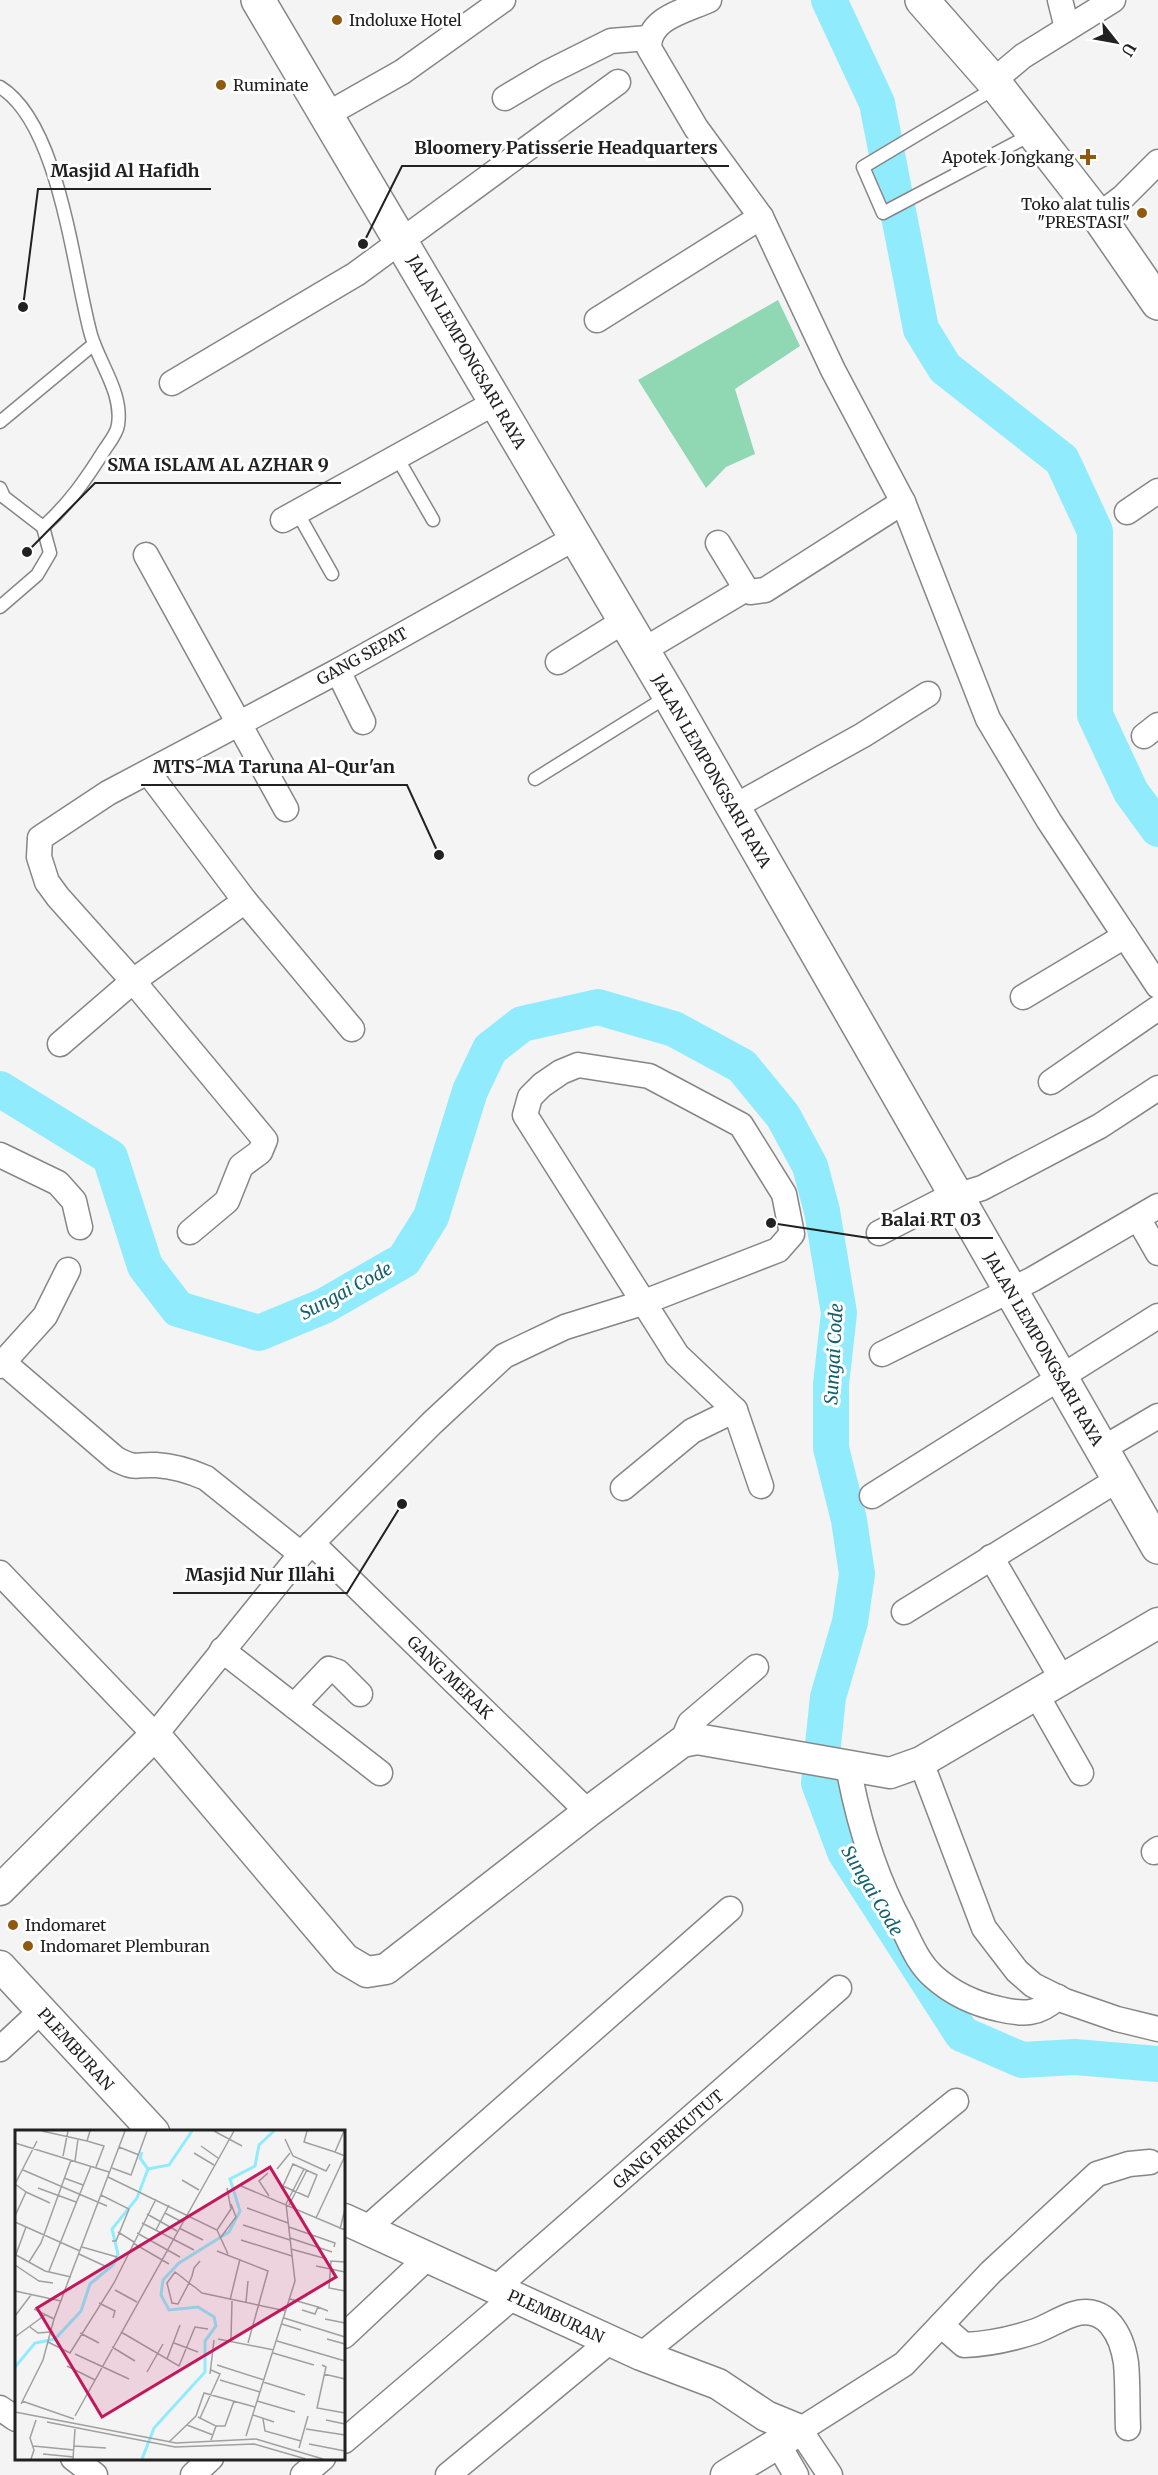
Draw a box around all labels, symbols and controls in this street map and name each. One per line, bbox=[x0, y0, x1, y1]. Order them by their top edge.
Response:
place label: Indoluxe Hotel bbox=[349, 10, 462, 30]
north arrow bbox=[1086, 12, 1146, 72]
marker: Indoluxe Hotel bbox=[330, 13, 344, 27]
text: U bbox=[1117, 39, 1140, 60]
place label: Ruminate bbox=[233, 75, 308, 95]
marker: Ruminate bbox=[214, 78, 228, 92]
callout: Bloomery Patisserie Headquarters bbox=[402, 130, 729, 166]
text: Bloomery Patisserie Headquarters bbox=[414, 136, 718, 159]
place label: Apotek Jongkang bbox=[941, 147, 1074, 167]
marker: Apotek Jongkang bbox=[1079, 148, 1097, 166]
callout: Masjid Al Hafidh bbox=[38, 153, 211, 189]
text: Masjid Al Hafidh bbox=[50, 159, 200, 182]
place label: Toko alat tulis "PRESTASI" bbox=[1021, 194, 1130, 232]
marker: Toko alat tulis "PRESTASI" bbox=[1135, 206, 1149, 220]
street label: JALAN LEMPONGSARI RAYA bbox=[403, 251, 531, 453]
callout: SMA ISLAM AL AZHAR 9 bbox=[95, 447, 341, 483]
text: SMA ISLAM AL AZHAR 9 bbox=[107, 453, 329, 476]
street label: GANG SEPAT bbox=[313, 623, 411, 689]
street label: JALAN LEMPONGSARI RAYA bbox=[648, 670, 776, 872]
callout: MTS-MA Taruna Al-Qur'an bbox=[141, 749, 407, 785]
text: MTS-MA Taruna Al-Qur'an bbox=[153, 755, 395, 778]
callout: Balai RT 03 bbox=[869, 1202, 993, 1238]
text: Balai RT 03 bbox=[881, 1208, 981, 1231]
street label: JALAN LEMPONGSARI RAYA bbox=[980, 1248, 1108, 1450]
water label: Sungai Code bbox=[296, 1257, 396, 1325]
water label: Sungai Code bbox=[819, 1303, 848, 1405]
callout: Masjid Nur Illahi bbox=[173, 1557, 347, 1593]
text: Masjid Nur Illahi bbox=[185, 1563, 335, 1586]
street label: GANG MERAK bbox=[403, 1631, 497, 1723]
water label: Sungai Code bbox=[836, 1841, 908, 1940]
place label: Indomaret bbox=[25, 1915, 107, 1935]
marker: Indomaret bbox=[6, 1918, 20, 1932]
place label: Indomaret Plemburan bbox=[40, 1936, 210, 1956]
marker: Indomaret Plemburan bbox=[21, 1939, 35, 1953]
street label: PLEMBURAN bbox=[34, 2004, 119, 2095]
street label: GANG PERKUTUT bbox=[608, 2085, 728, 2193]
inset map bbox=[15, 2130, 345, 2460]
street label: PLEMBURAN bbox=[505, 2285, 608, 2347]

